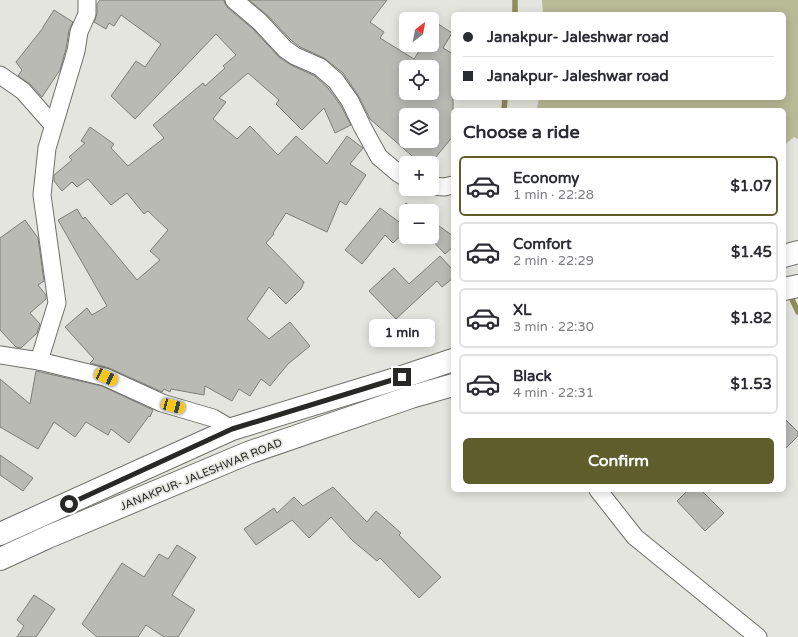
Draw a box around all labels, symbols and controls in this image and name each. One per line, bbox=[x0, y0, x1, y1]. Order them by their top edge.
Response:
north arrow bbox=[399, 12, 439, 52]
map controls bbox=[399, 12, 439, 244]
text: Janakpur- Jaleshwar road bbox=[487, 28, 669, 46]
button: locate bbox=[399, 60, 439, 100]
text: Janakpur- Jaleshwar road bbox=[487, 67, 669, 85]
button: layers bbox=[399, 108, 439, 148]
text: Choose a ride bbox=[463, 121, 580, 143]
button: + bbox=[399, 156, 439, 196]
icon: car bbox=[465, 168, 501, 204]
text: Economy bbox=[513, 169, 579, 187]
text: $1.07 bbox=[731, 177, 772, 195]
text: 1 min · 22:28 bbox=[513, 187, 594, 203]
button: − bbox=[399, 204, 439, 244]
icon: car bbox=[465, 234, 501, 270]
text: Comfort bbox=[513, 235, 572, 253]
text: $1.45 bbox=[731, 243, 772, 261]
text: 2 min · 22:29 bbox=[513, 253, 594, 269]
icon: car bbox=[465, 300, 501, 336]
text: XL bbox=[513, 301, 532, 319]
text: $1.82 bbox=[731, 309, 772, 327]
callout: 1 min bbox=[369, 319, 435, 347]
text: 3 min · 22:30 bbox=[513, 319, 594, 335]
text: 1 min bbox=[385, 325, 419, 341]
car bbox=[93, 366, 119, 388]
icon: car bbox=[465, 366, 501, 402]
text: Black bbox=[513, 367, 552, 385]
route end bbox=[393, 368, 411, 386]
text: $1.53 bbox=[731, 375, 772, 393]
text: 4 min · 22:31 bbox=[513, 385, 594, 401]
car bbox=[160, 397, 186, 415]
street label: JANAKPUR- JALESHWAR ROAD bbox=[118, 436, 284, 513]
button: Confirm bbox=[463, 438, 774, 484]
route start bbox=[60, 495, 78, 513]

